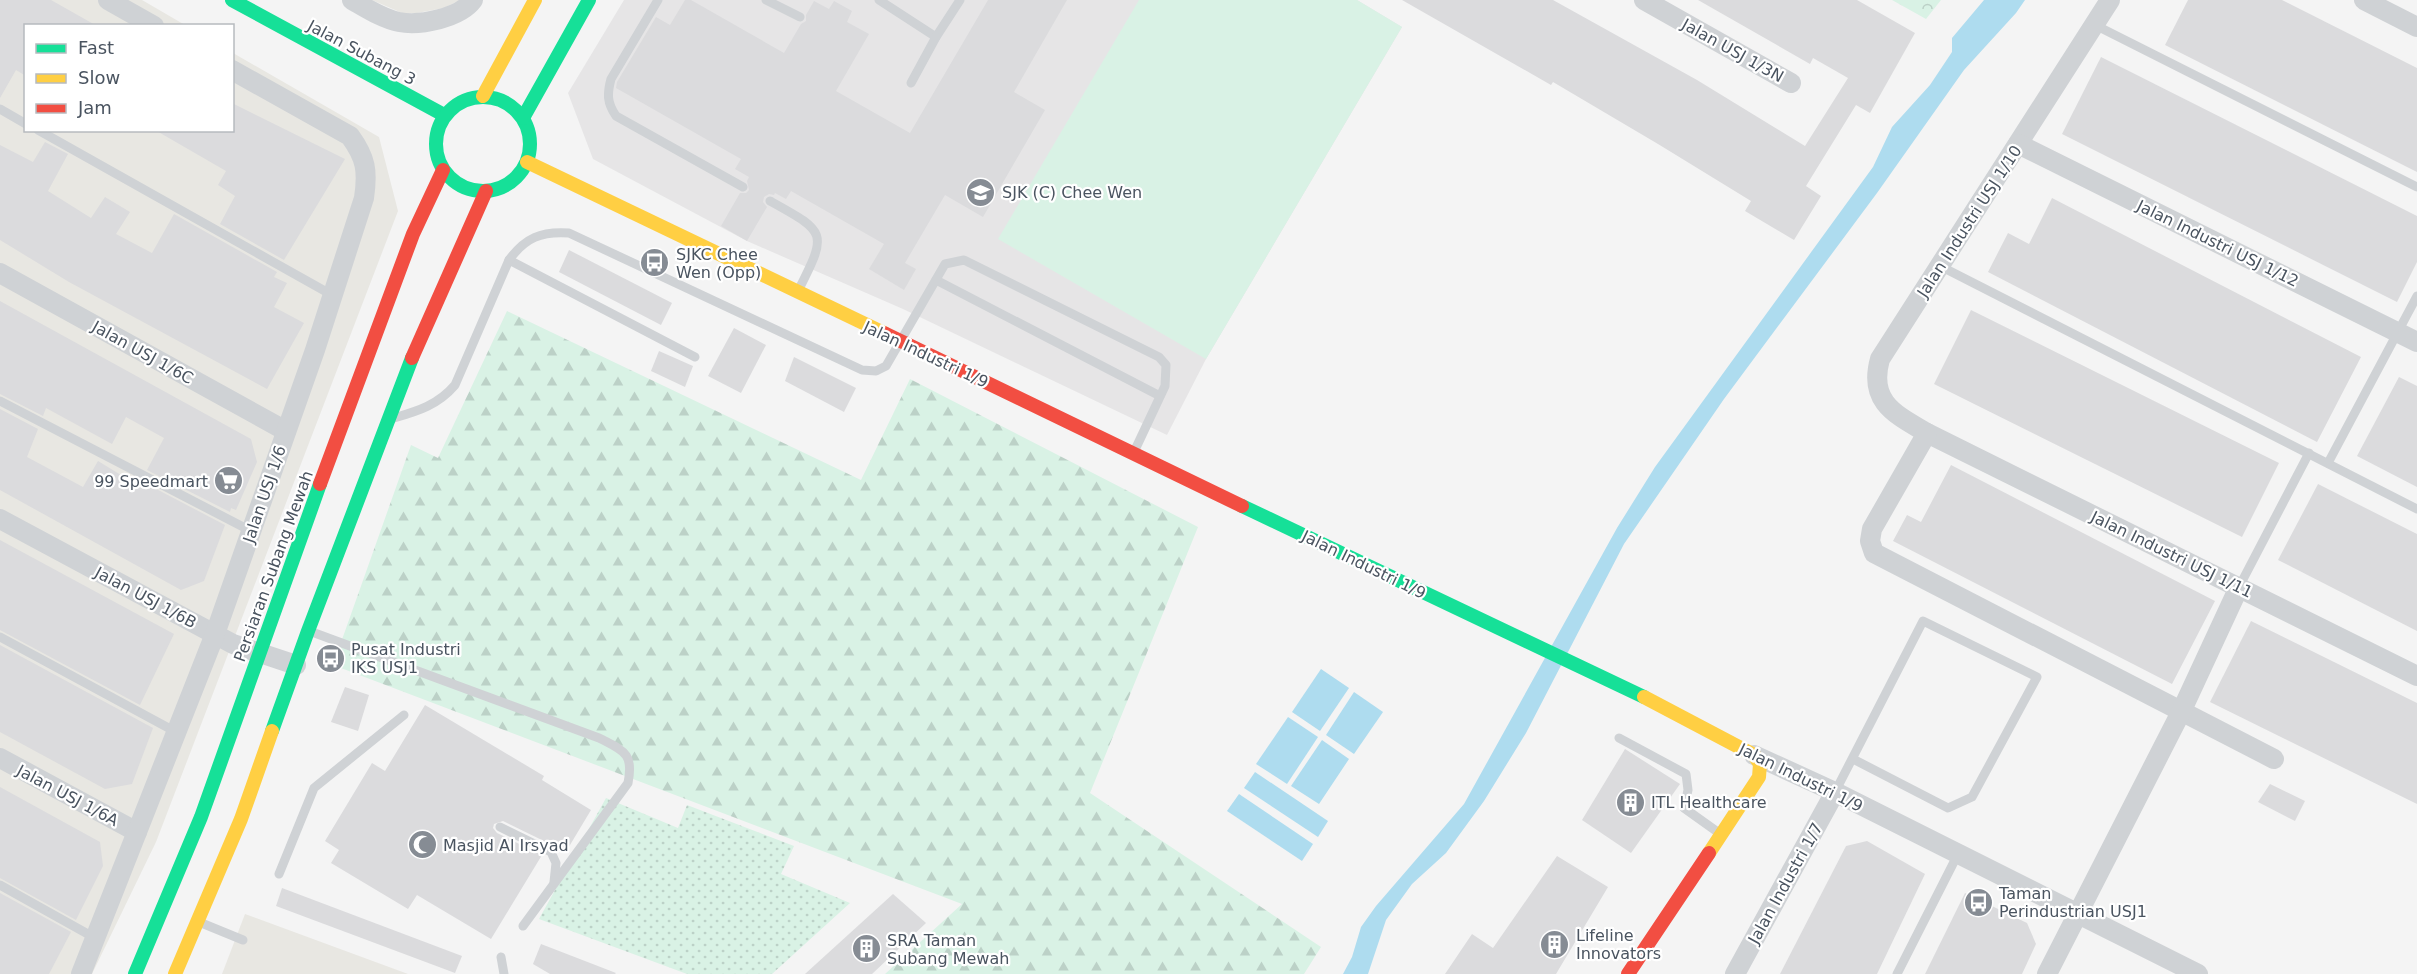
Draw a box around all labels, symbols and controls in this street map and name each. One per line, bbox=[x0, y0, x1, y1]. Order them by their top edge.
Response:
street label: Jalan USJ 1/3N bbox=[1678, 14, 1787, 86]
street label: Jalan Subang 3 bbox=[304, 15, 419, 89]
legend bbox=[24, 24, 234, 132]
text: Fast bbox=[78, 37, 114, 58]
text: Slow bbox=[78, 67, 120, 88]
text: Jam bbox=[77, 97, 112, 118]
street label: Jalan Industri USJ 1/10 bbox=[1913, 142, 2026, 302]
school or university icon: SJK (C) Chee Wen bbox=[965, 176, 997, 208]
place label: SJK (C) Chee Wen bbox=[1002, 183, 1142, 202]
street label: Jalan Industri USJ 1/12 bbox=[2133, 196, 2302, 291]
place label: SJKC Chee Wen (Opp) bbox=[676, 245, 761, 282]
bus stop icon: SJKC Chee Wen (Opp) bbox=[639, 247, 671, 279]
street label: Jalan USJ 1/6C bbox=[88, 316, 197, 388]
street label: Jalan Industri 1/9 bbox=[859, 317, 991, 392]
street label: Jalan USJ 1/6 bbox=[239, 443, 290, 546]
supermarket icon: 99 Speedmart bbox=[213, 465, 245, 497]
street label: Persiaran Subang Mewah bbox=[230, 468, 317, 664]
place label: 99 Speedmart bbox=[94, 472, 208, 491]
street label: Jalan Industri USJ 1/11 bbox=[2087, 507, 2256, 602]
street label: Jalan Industri 1/9 bbox=[1298, 526, 1429, 603]
street label: Jalan USJ 1/6B bbox=[91, 562, 200, 632]
place label: Pusat Industri IKS USJ1 bbox=[351, 640, 461, 677]
bus stop icon: Pusat Industri IKS USJ1 bbox=[314, 642, 346, 674]
street label: Jalan Industri 1/9 bbox=[1735, 739, 1866, 816]
street label: Jalan USJ 1/6A bbox=[13, 760, 122, 830]
building icon: ITL Healthcare bbox=[1614, 786, 1646, 818]
place label: ITL Healthcare bbox=[1651, 793, 1767, 812]
street label: Jalan Industri 1/7 bbox=[1744, 819, 1827, 948]
mosque icon: Masjid Al Irsyad bbox=[406, 829, 438, 861]
place label: Masjid Al Irsyad bbox=[443, 836, 569, 855]
place label: Taman Perindustrian USJ1 bbox=[1998, 884, 2147, 921]
bus stop icon: Taman Perindustrian USJ1 bbox=[1962, 886, 1994, 918]
place label: Lifeline Innovators bbox=[1576, 926, 1661, 963]
building icon: Lifeline Innovators bbox=[1539, 928, 1571, 960]
place label: SRA Taman Subang Mewah bbox=[887, 931, 1009, 968]
building icon: SRA Taman Subang Mewah bbox=[850, 933, 882, 965]

